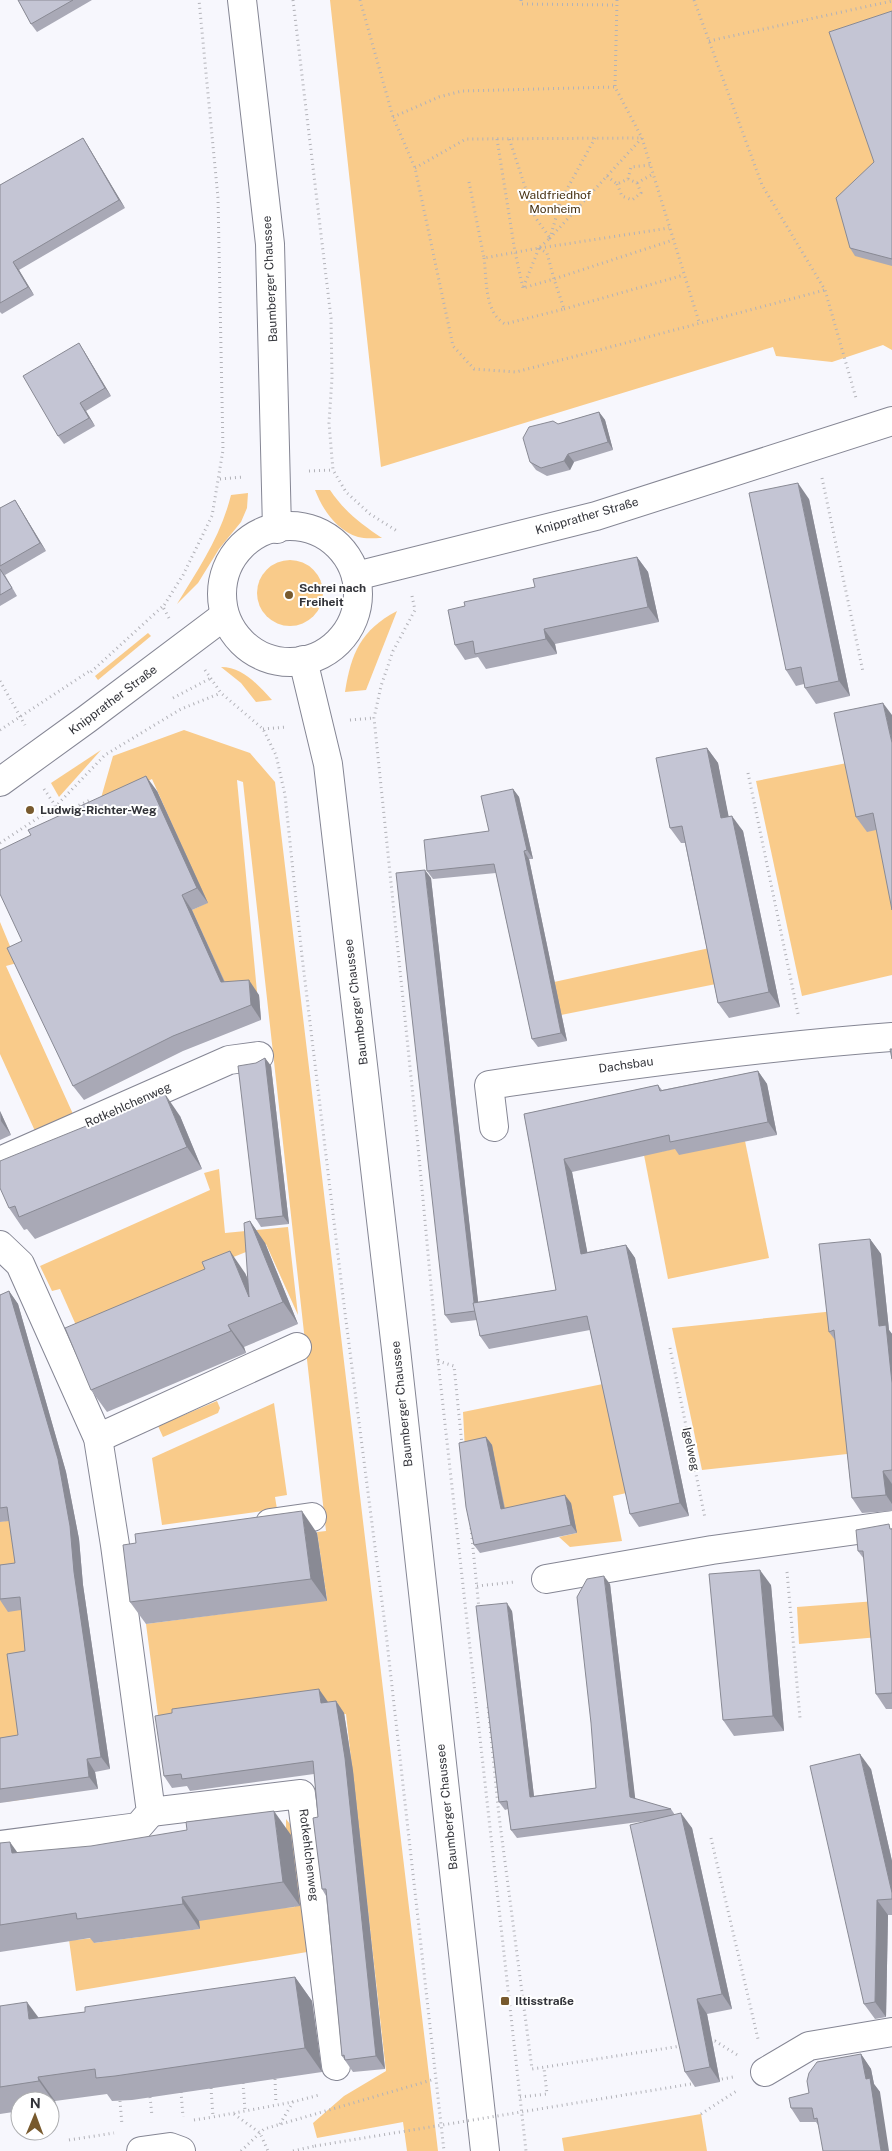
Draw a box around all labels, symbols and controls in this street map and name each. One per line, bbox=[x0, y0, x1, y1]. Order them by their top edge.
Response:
park label: Waldfriedhof Monheim bbox=[519, 188, 592, 216]
street label: Baumberger Chaussee bbox=[260, 215, 280, 343]
street label: Knipprather Straße bbox=[534, 495, 640, 537]
place label: Schrei nach Freiheit bbox=[299, 581, 366, 609]
marker: Schrei nach Freiheit bbox=[283, 589, 295, 601]
street label: Knipprather Straße bbox=[66, 662, 160, 738]
place label: Ludwig-Richter-Weg bbox=[40, 803, 157, 817]
marker: Ludwig-Richter-Weg bbox=[24, 804, 36, 816]
street label: Baumberger Chaussee bbox=[341, 938, 371, 1066]
street label: Dachsbau bbox=[598, 1054, 654, 1076]
street label: Rotkehlchenweg bbox=[83, 1080, 173, 1130]
street label: Baumberger Chaussee bbox=[388, 1340, 416, 1468]
street label: Igelweg bbox=[680, 1426, 702, 1472]
street label: Baumberger Chaussee bbox=[433, 1743, 461, 1871]
street label: Rotkehlchenweg bbox=[296, 1808, 322, 1902]
place label: Iltisstraße bbox=[515, 1994, 574, 2008]
marker: Iltisstraße bbox=[499, 1995, 511, 2007]
north arrow bbox=[10, 2091, 60, 2141]
text: N bbox=[30, 2095, 41, 2111]

